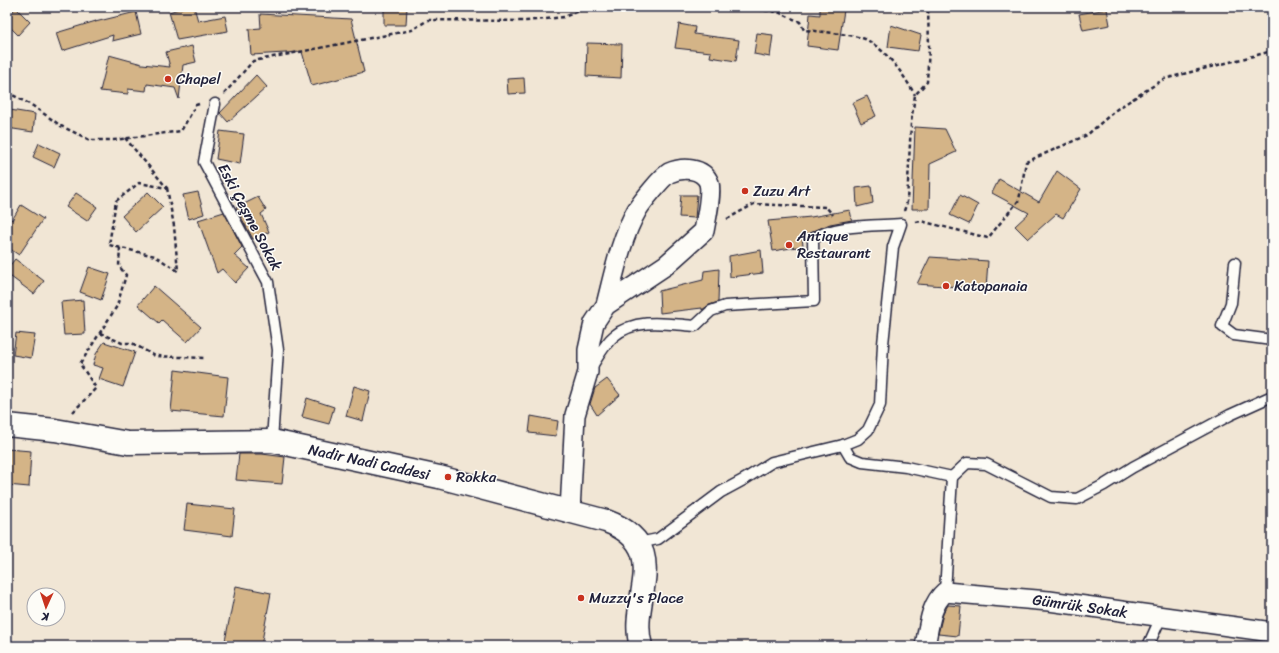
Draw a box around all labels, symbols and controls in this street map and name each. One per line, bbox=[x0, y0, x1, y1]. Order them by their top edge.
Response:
place label: Chapel bbox=[176, 66, 221, 92]
marker: Chapel bbox=[163, 74, 173, 84]
street label: Eski Çeşme Sokak bbox=[211, 159, 289, 275]
place label: Zuzu Art bbox=[753, 178, 811, 204]
marker: Zuzu Art bbox=[740, 186, 750, 196]
place label: Antique Restaurant bbox=[796, 223, 872, 266]
marker: Antique Restaurant bbox=[784, 240, 794, 250]
place label: Katopanaia bbox=[954, 273, 1028, 299]
marker: Katopanaia bbox=[941, 281, 951, 291]
street label: Nadir Nadi Caddesi bbox=[306, 436, 433, 488]
place label: Rokka bbox=[456, 464, 497, 490]
marker: Rokka bbox=[443, 472, 453, 482]
place label: Muzzy's Place bbox=[589, 585, 684, 611]
street label: Gümrük Sokak bbox=[1031, 586, 1129, 626]
north arrow bbox=[26, 587, 66, 627]
marker: Muzzy's Place bbox=[576, 593, 586, 603]
text: K bbox=[40, 607, 50, 626]

